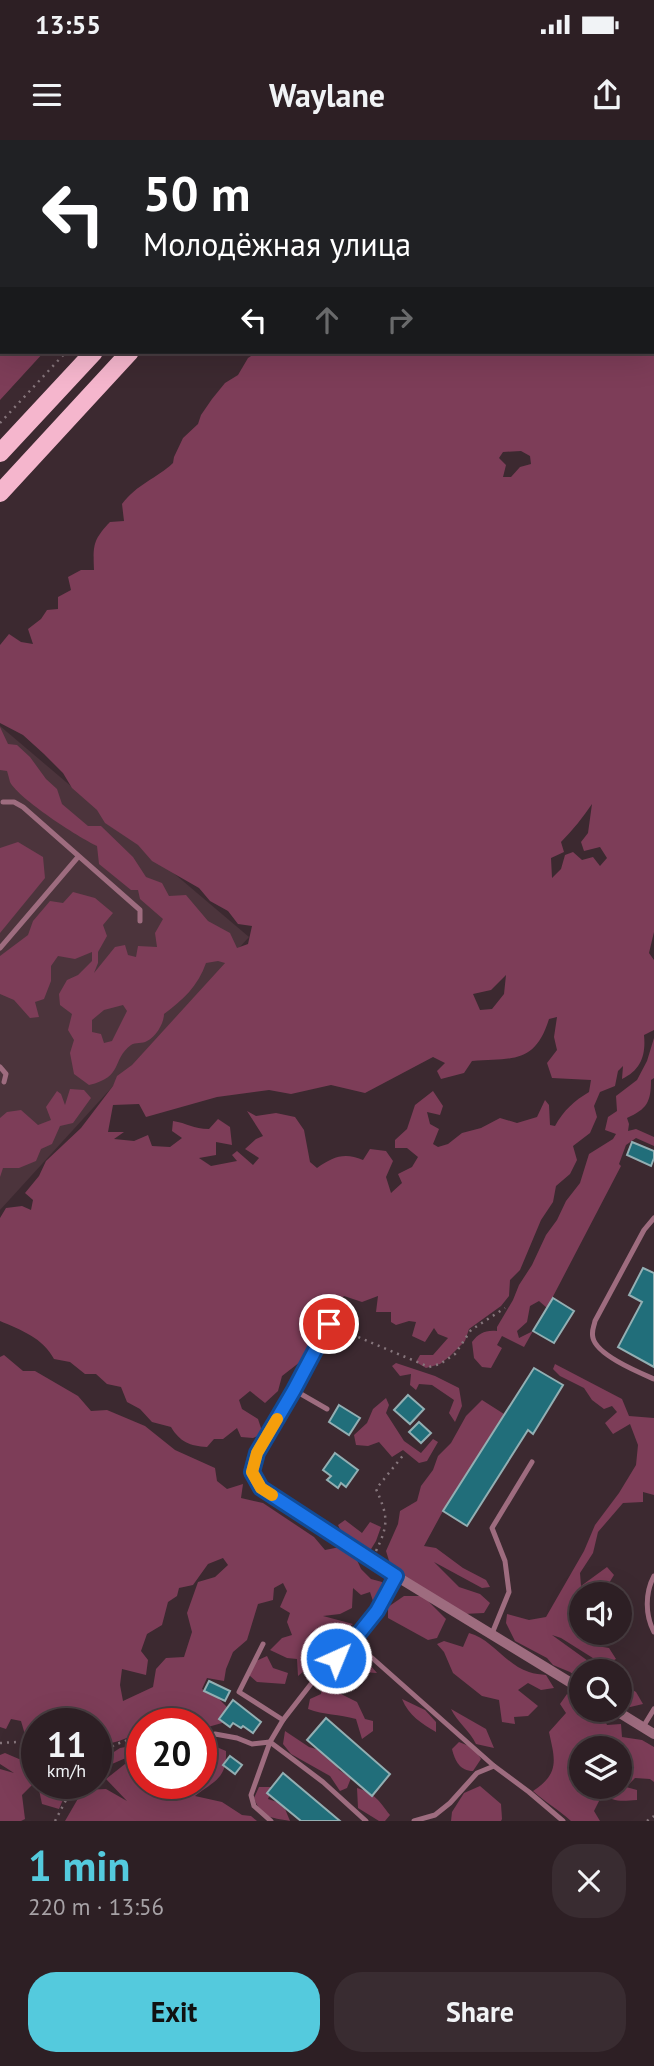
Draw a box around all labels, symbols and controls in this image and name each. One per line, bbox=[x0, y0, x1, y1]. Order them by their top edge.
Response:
text: 13:55 bbox=[35, 8, 101, 41]
text: Waylane bbox=[269, 74, 385, 116]
icon: menu bbox=[28, 76, 66, 114]
icon: share bbox=[588, 76, 626, 114]
text: 50 m bbox=[143, 161, 250, 225]
icon: left bbox=[28, 168, 119, 259]
text: Молодёжная улица bbox=[143, 223, 411, 265]
icon: left bbox=[235, 301, 273, 339]
icon: ahead bbox=[308, 301, 346, 339]
icon: right bbox=[381, 301, 419, 339]
pin bbox=[299, 1294, 359, 1354]
icon: arrive bbox=[310, 1305, 348, 1343]
map controls bbox=[569, 1582, 632, 1799]
button: sound bbox=[569, 1582, 632, 1645]
position arrow bbox=[299, 1621, 373, 1695]
button: search bbox=[569, 1659, 632, 1722]
speed limit sign: 20 bbox=[126, 1708, 217, 1799]
text: 11 bbox=[47, 1721, 86, 1767]
button: layers bbox=[569, 1736, 632, 1799]
text: km/h bbox=[47, 1759, 86, 1782]
text: 1 min bbox=[28, 1838, 130, 1893]
button: close bbox=[552, 1844, 626, 1918]
text: 220 m · 13:56 bbox=[28, 1892, 164, 1921]
button: Exit bbox=[28, 1972, 320, 2052]
button: Share bbox=[334, 1972, 626, 2052]

